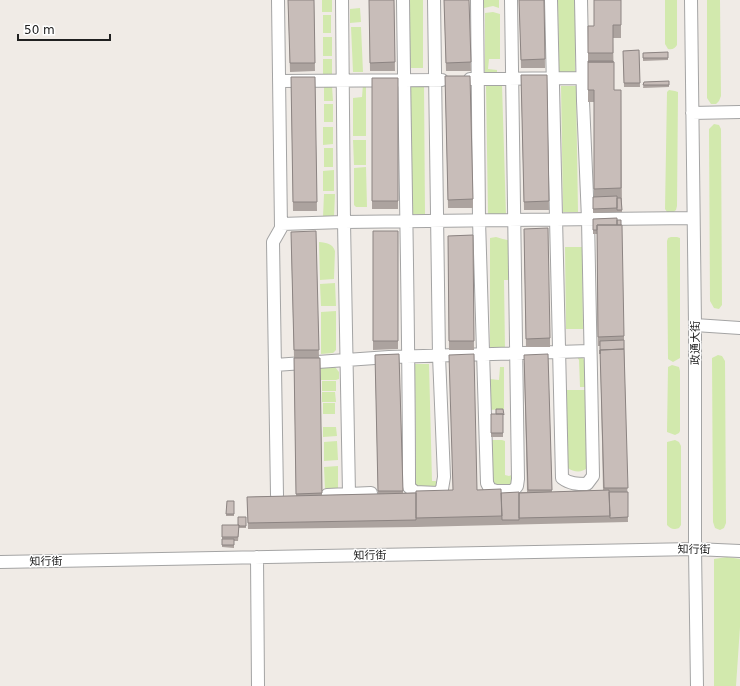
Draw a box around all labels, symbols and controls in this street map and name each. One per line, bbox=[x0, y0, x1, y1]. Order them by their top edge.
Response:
scale bar bbox=[18, 16, 110, 42]
text: 50 m bbox=[24, 23, 55, 37]
street label: 政通大街 bbox=[689, 321, 702, 365]
street label: 知行街 bbox=[677, 543, 711, 556]
street label: 知行街 bbox=[353, 549, 387, 562]
street label: 知行街 bbox=[29, 555, 63, 568]

